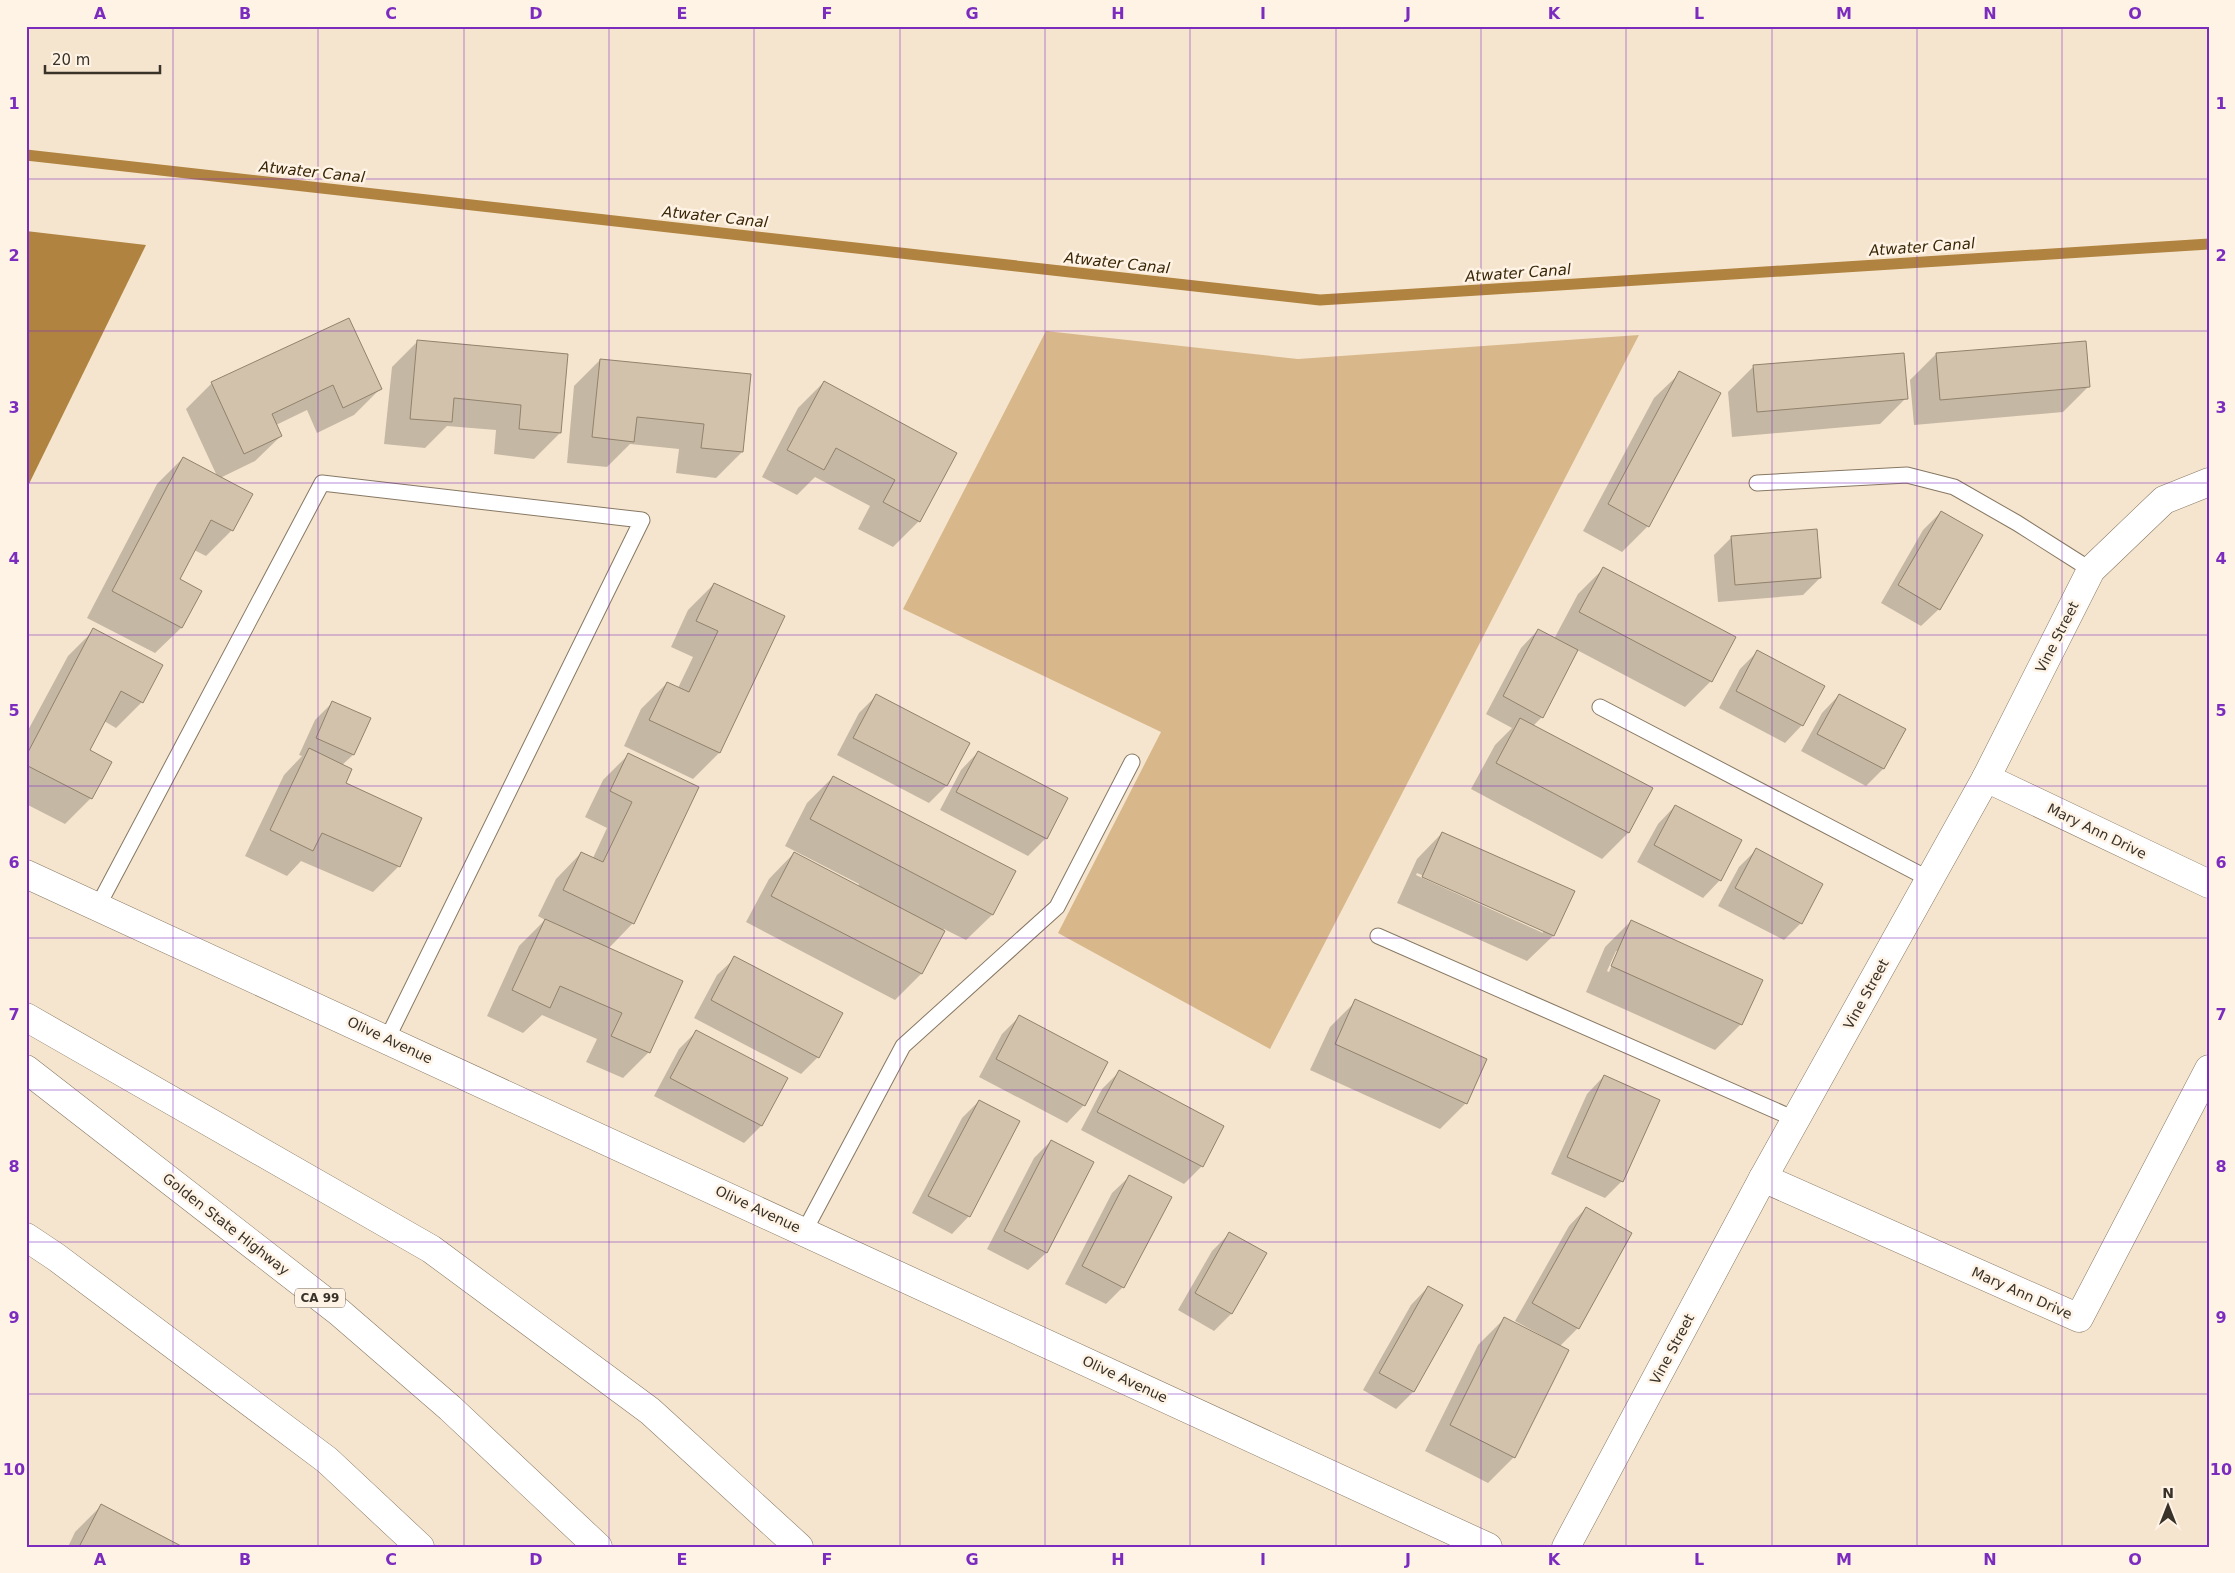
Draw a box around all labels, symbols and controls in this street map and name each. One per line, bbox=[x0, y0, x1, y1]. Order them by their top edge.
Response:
text: A bbox=[94, 4, 107, 23]
text: B bbox=[239, 4, 251, 23]
text: C bbox=[385, 4, 397, 23]
text: D bbox=[529, 4, 543, 23]
text: E bbox=[677, 4, 687, 23]
text: F bbox=[822, 4, 832, 23]
text: G bbox=[965, 4, 979, 23]
text: H bbox=[1111, 4, 1125, 23]
text: I bbox=[1260, 4, 1266, 23]
text: J bbox=[1404, 4, 1411, 23]
text: K bbox=[1548, 4, 1561, 23]
text: L bbox=[1694, 4, 1704, 23]
text: M bbox=[1836, 4, 1852, 23]
text: N bbox=[1983, 4, 1997, 23]
text: O bbox=[2128, 4, 2142, 23]
scale bar bbox=[45, 42, 160, 74]
text: 20 m bbox=[52, 51, 90, 69]
text: 1 bbox=[8, 94, 20, 113]
text: 1 bbox=[2215, 94, 2227, 113]
water label: Atwater Canal bbox=[257, 157, 367, 187]
water label: Atwater Canal bbox=[660, 202, 770, 232]
water label: Atwater Canal bbox=[1867, 234, 1976, 260]
text: 2 bbox=[8, 246, 20, 265]
text: 2 bbox=[2215, 246, 2227, 265]
water label: Atwater Canal bbox=[1062, 248, 1172, 278]
water label: Atwater Canal bbox=[1463, 260, 1572, 286]
text: 3 bbox=[8, 398, 20, 417]
text: 3 bbox=[2215, 398, 2227, 417]
text: 4 bbox=[8, 549, 20, 568]
text: 4 bbox=[2215, 549, 2227, 568]
street label: Vine Street bbox=[2032, 598, 2082, 675]
text: 5 bbox=[8, 701, 20, 720]
text: 5 bbox=[2215, 701, 2227, 720]
street label: Mary Ann Drive bbox=[2045, 800, 2149, 862]
text: 6 bbox=[8, 853, 20, 872]
text: 6 bbox=[2215, 853, 2227, 872]
street label: Vine Street bbox=[1840, 956, 1892, 1032]
text: 7 bbox=[8, 1005, 20, 1024]
text: 7 bbox=[2215, 1005, 2227, 1024]
street label: Olive Avenue bbox=[345, 1013, 435, 1067]
text: 8 bbox=[8, 1157, 20, 1176]
text: 8 bbox=[2215, 1157, 2227, 1176]
street label: Golden State Highway bbox=[160, 1170, 292, 1278]
street label: Olive Avenue bbox=[713, 1182, 803, 1236]
street label: Mary Ann Drive bbox=[1969, 1264, 2075, 1322]
road number: CA 99 bbox=[295, 1289, 345, 1308]
text: 9 bbox=[8, 1308, 20, 1327]
text: 9 bbox=[2215, 1308, 2227, 1327]
street label: Vine Street bbox=[1647, 1311, 1698, 1387]
street label: Olive Avenue bbox=[1080, 1352, 1170, 1406]
text: 10 bbox=[3, 1460, 25, 1479]
text: 10 bbox=[2210, 1460, 2232, 1479]
north arrow bbox=[2142, 1480, 2192, 1530]
text: N bbox=[2162, 1485, 2174, 1501]
text: A bbox=[94, 1550, 107, 1569]
text: B bbox=[239, 1550, 251, 1569]
text: C bbox=[385, 1550, 397, 1569]
text: D bbox=[529, 1550, 543, 1569]
text: E bbox=[677, 1550, 687, 1569]
text: F bbox=[822, 1550, 832, 1569]
text: G bbox=[965, 1550, 979, 1569]
text: H bbox=[1111, 1550, 1125, 1569]
text: I bbox=[1260, 1550, 1266, 1569]
text: J bbox=[1404, 1550, 1411, 1569]
text: K bbox=[1548, 1550, 1561, 1569]
text: L bbox=[1694, 1550, 1704, 1569]
text: M bbox=[1836, 1550, 1852, 1569]
text: N bbox=[1983, 1550, 1997, 1569]
text: O bbox=[2128, 1550, 2142, 1569]

